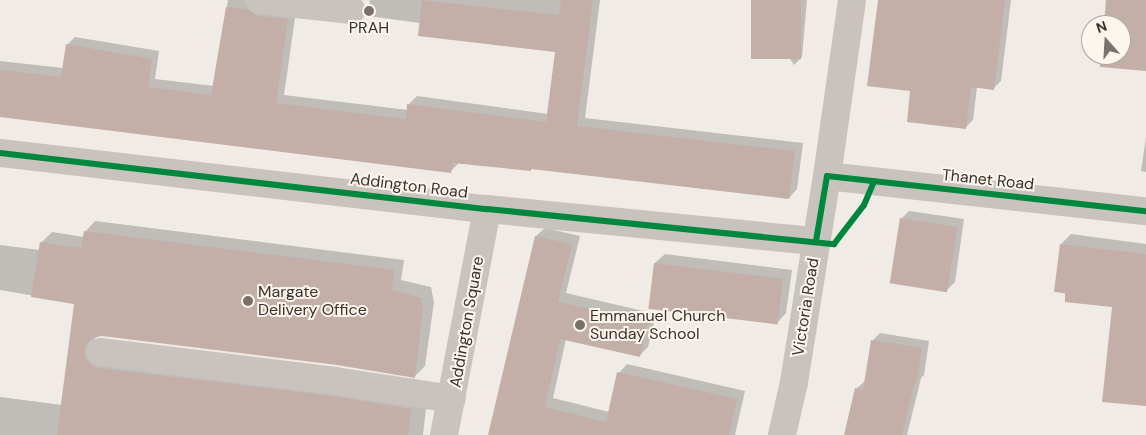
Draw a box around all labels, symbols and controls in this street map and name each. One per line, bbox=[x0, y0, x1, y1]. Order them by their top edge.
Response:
marker: PRAH bbox=[363, 5, 375, 17]
north arrow bbox=[1081, 15, 1131, 65]
text: N bbox=[1094, 17, 1109, 37]
place label: PRAH bbox=[349, 18, 389, 38]
street label: Thanet Road bbox=[941, 166, 1035, 194]
street label: Addington Road bbox=[349, 169, 469, 203]
street label: Addington Square bbox=[446, 255, 488, 389]
street label: Victoria Road bbox=[789, 257, 823, 357]
place label: Margate Delivery Office bbox=[258, 282, 367, 320]
marker: Margate Delivery Office bbox=[242, 295, 254, 307]
place label: Emmanuel Church Sunday School bbox=[590, 306, 725, 344]
marker: Emmanuel Church Sunday School bbox=[574, 319, 586, 331]

